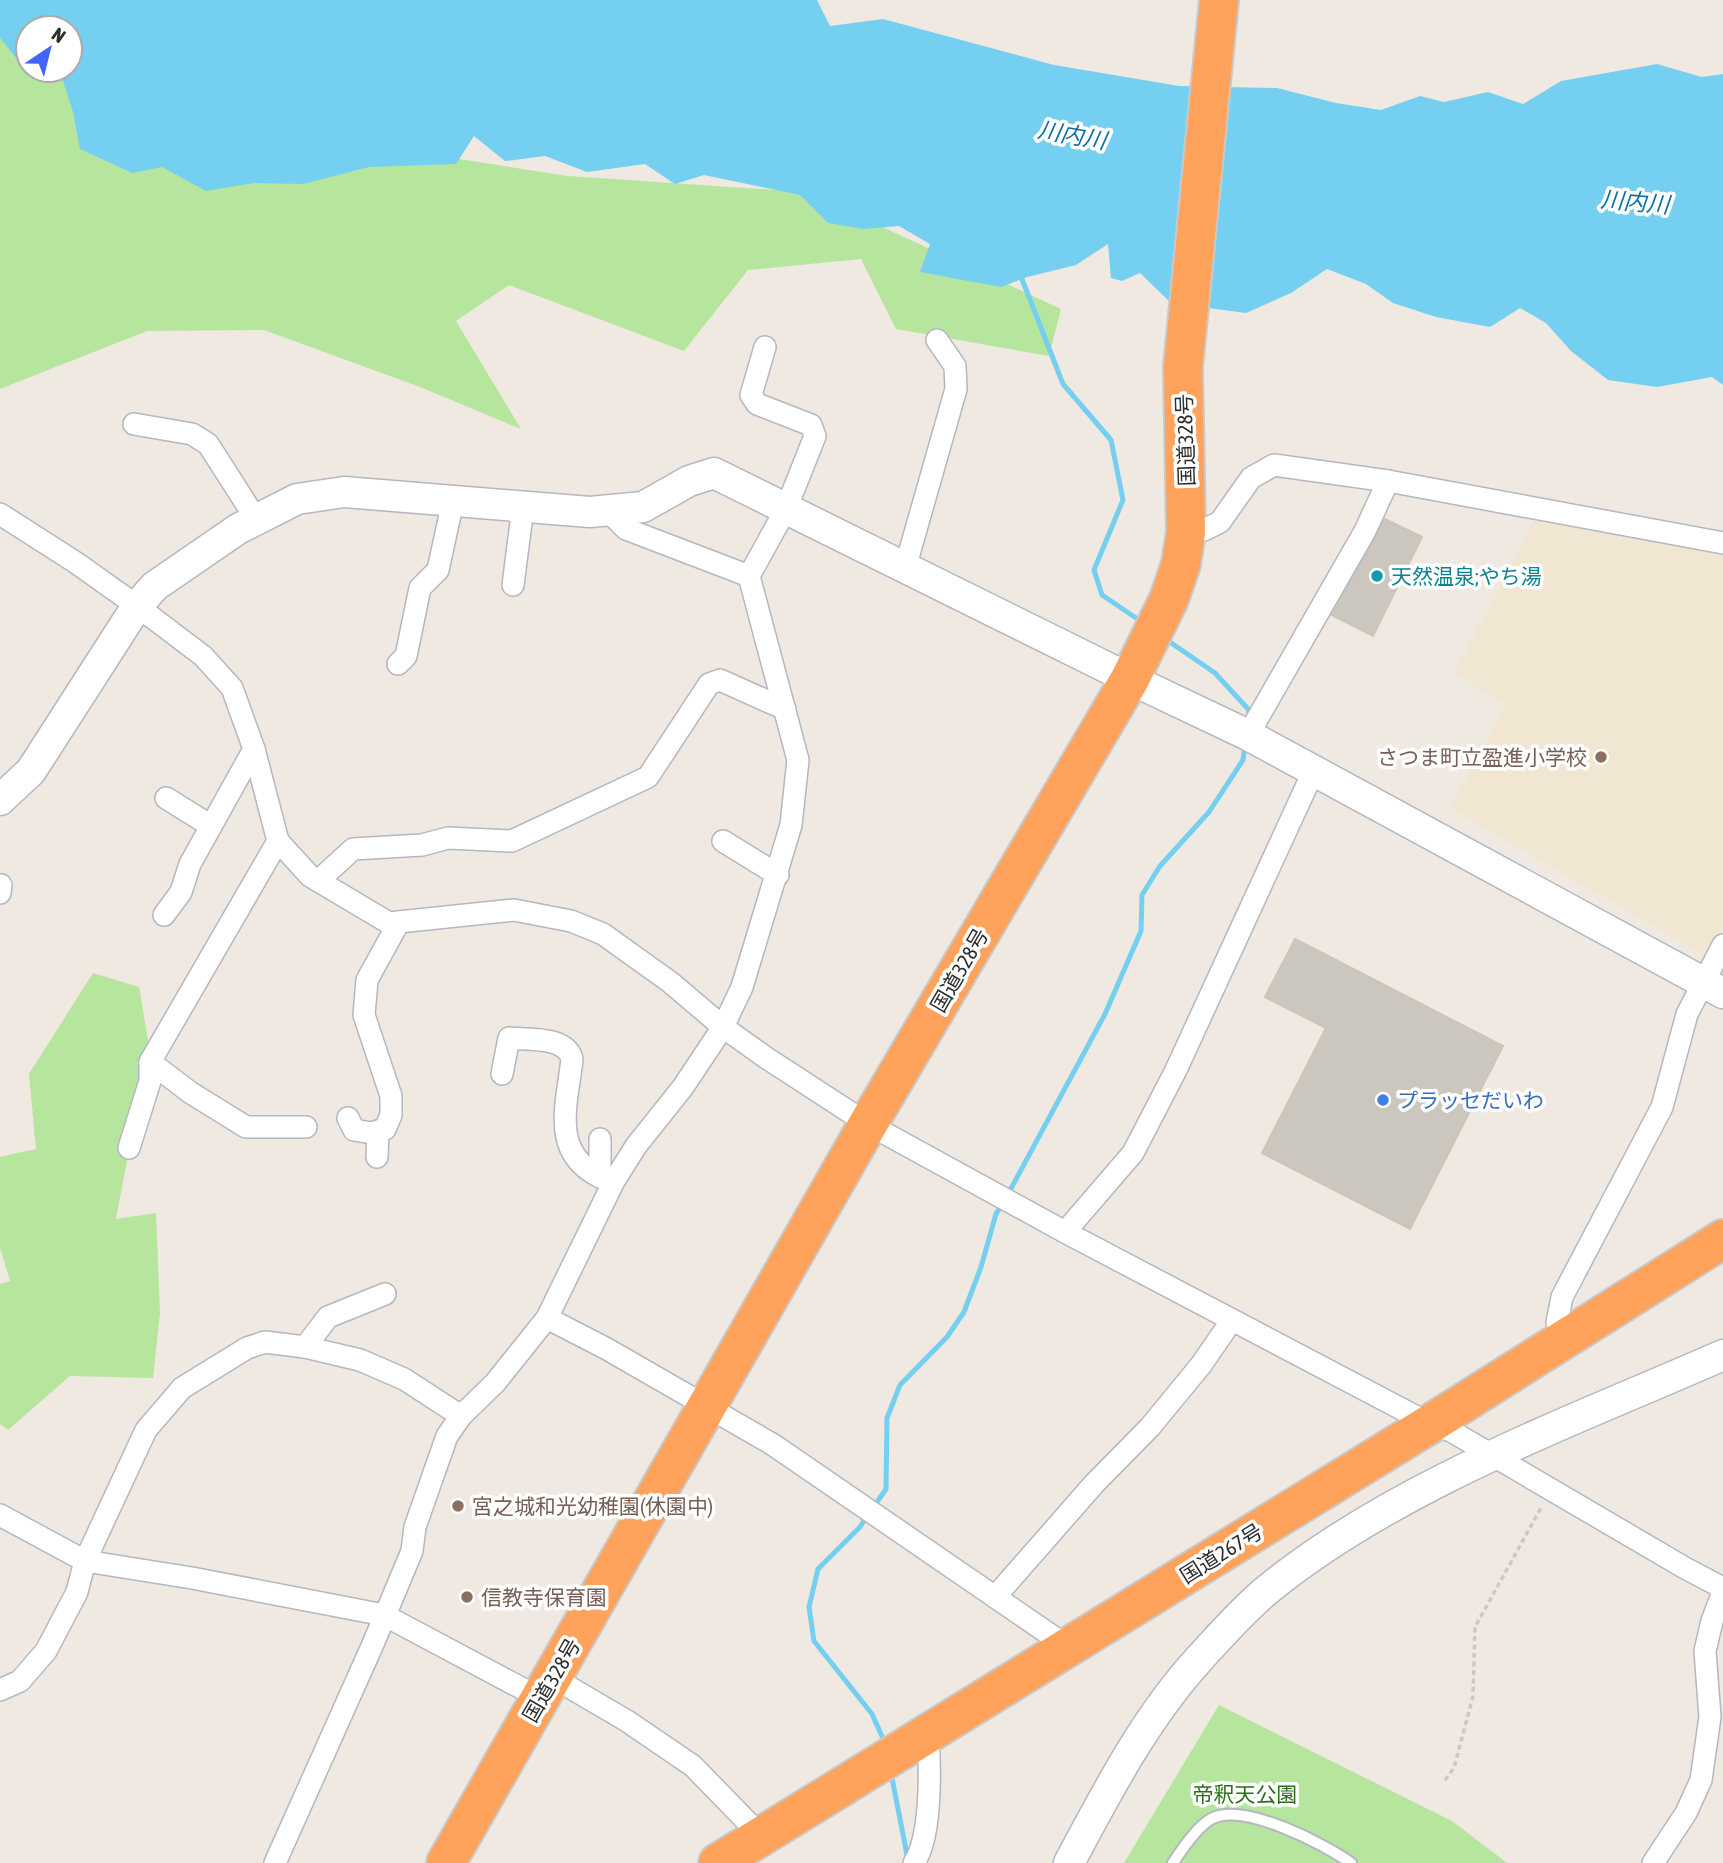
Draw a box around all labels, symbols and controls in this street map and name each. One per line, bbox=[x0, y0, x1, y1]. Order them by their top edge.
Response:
north arrow bbox=[14, 14, 84, 84]
text: N bbox=[48, 23, 70, 47]
water label: 川内川 bbox=[1036, 116, 1111, 154]
water label: 川内川 bbox=[1599, 186, 1673, 218]
street label: 国道328号 bbox=[1171, 393, 1199, 487]
place label: 天然温泉;やち湯 bbox=[1391, 564, 1542, 588]
marker: 天然温泉;やち湯 bbox=[1369, 568, 1385, 584]
place label: さつま町立盈進小学校 bbox=[1377, 745, 1587, 769]
marker: さつま町立盈進小学校 bbox=[1593, 749, 1609, 765]
street label: 国道328号 bbox=[925, 924, 993, 1016]
place label: プラッセだいわ bbox=[1397, 1088, 1544, 1112]
marker: プラッセだいわ bbox=[1375, 1092, 1391, 1108]
place label: 宮之城和光幼稚園(休園中) bbox=[472, 1494, 713, 1518]
marker: 宮之城和光幼稚園(休園中) bbox=[450, 1498, 466, 1514]
street label: 国道267号 bbox=[1175, 1518, 1267, 1588]
place label: 信教寺保育園 bbox=[481, 1585, 607, 1609]
marker: 信教寺保育園 bbox=[459, 1589, 475, 1605]
street label: 国道328号 bbox=[517, 1634, 585, 1726]
park label: 帝釈天公園 bbox=[1193, 1782, 1298, 1806]

